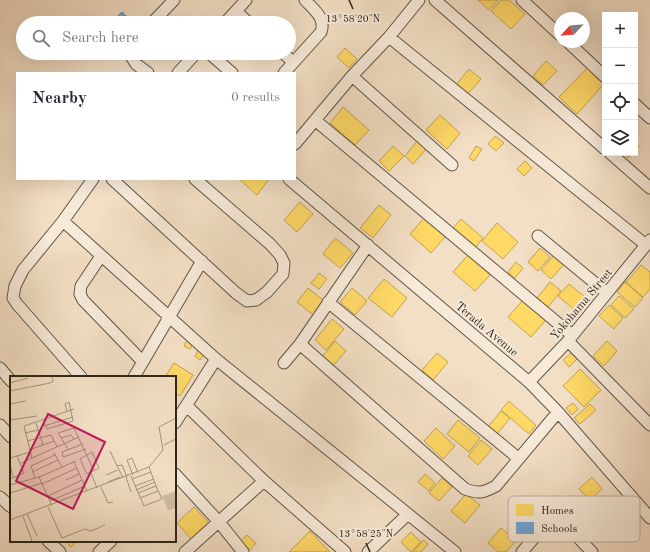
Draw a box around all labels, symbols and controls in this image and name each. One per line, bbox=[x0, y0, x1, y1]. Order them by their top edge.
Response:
north arrow bbox=[554, 12, 590, 48]
map controls bbox=[602, 12, 638, 156]
button: + bbox=[602, 12, 638, 48]
text: 13°58'20"N bbox=[326, 14, 381, 24]
search box bbox=[16, 16, 296, 60]
icon: search bbox=[30, 27, 52, 49]
text: Search here bbox=[62, 31, 139, 46]
button: − bbox=[602, 48, 638, 84]
button: locate bbox=[602, 84, 638, 120]
text: Nearby bbox=[32, 90, 87, 107]
text: 0 results bbox=[231, 91, 280, 104]
button: layers bbox=[602, 120, 638, 156]
street label: Yokohama Street bbox=[549, 267, 615, 343]
street label: Terada Avenue bbox=[453, 300, 520, 360]
inset map bbox=[10, 376, 176, 542]
legend bbox=[508, 496, 640, 542]
text: Homes bbox=[541, 506, 574, 517]
text: Schools bbox=[541, 524, 577, 535]
text: 13°58'25"N bbox=[339, 529, 394, 539]

